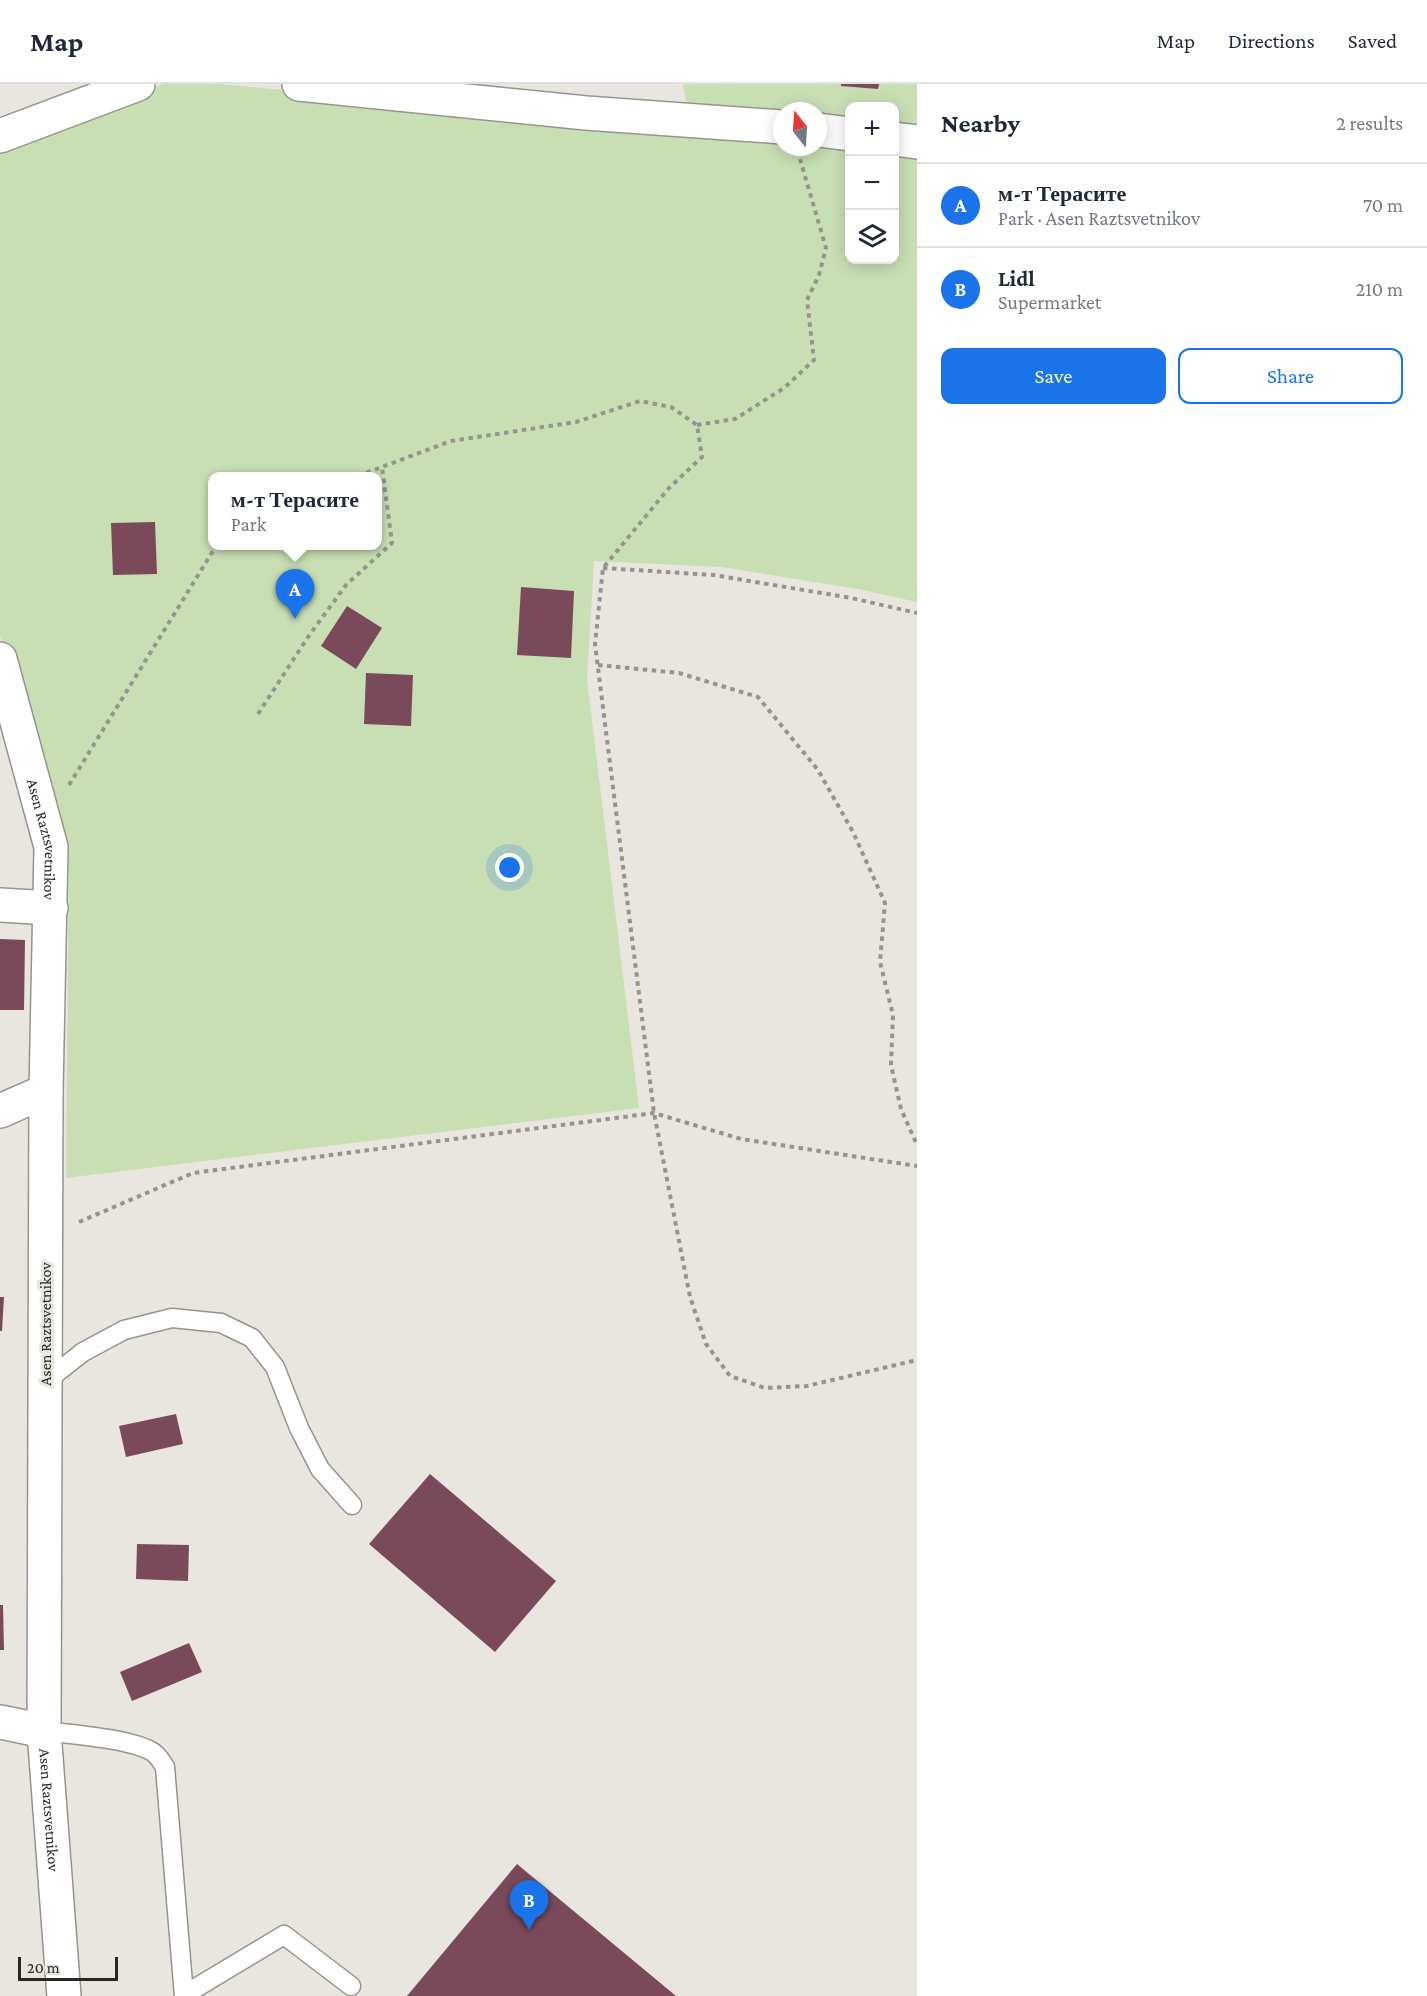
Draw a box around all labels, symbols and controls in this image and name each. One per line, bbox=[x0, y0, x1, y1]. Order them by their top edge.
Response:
text: Map bbox=[30, 26, 83, 57]
text: Map bbox=[1157, 29, 1195, 53]
text: Directions bbox=[1228, 29, 1315, 53]
text: Saved bbox=[1348, 29, 1397, 53]
north arrow bbox=[773, 102, 827, 156]
map controls bbox=[845, 102, 899, 264]
button: + bbox=[845, 102, 899, 156]
text: Nearby bbox=[941, 109, 1020, 138]
text: 2 results bbox=[1336, 112, 1403, 134]
button: − bbox=[845, 156, 899, 210]
text: м-т Терасите bbox=[998, 181, 1126, 206]
text: A bbox=[955, 194, 966, 216]
text: 70 m bbox=[1363, 194, 1403, 216]
text: Park · Asen Raztsvetnikov bbox=[998, 207, 1200, 229]
button: layers bbox=[845, 210, 899, 264]
text: Lidl bbox=[998, 266, 1035, 291]
text: B bbox=[955, 278, 966, 300]
text: 210 m bbox=[1356, 278, 1403, 300]
text: Supermarket bbox=[998, 291, 1101, 313]
button: Save bbox=[941, 348, 1166, 404]
button: Share bbox=[1178, 348, 1403, 404]
popup bbox=[208, 472, 382, 550]
text: м-т Терасите bbox=[231, 487, 359, 512]
text: Park bbox=[231, 513, 266, 535]
pin: A bbox=[276, 570, 314, 619]
street label: Asen Raztsvetnikov bbox=[24, 777, 60, 901]
your location bbox=[495, 853, 524, 882]
street label: Asen Raztsvetnikov bbox=[37, 1262, 54, 1386]
street label: Asen Raztsvetnikov bbox=[37, 1748, 63, 1873]
pin: B bbox=[510, 1880, 548, 1930]
scale bar bbox=[18, 1954, 118, 1982]
text: 20 m bbox=[27, 1959, 60, 1976]

